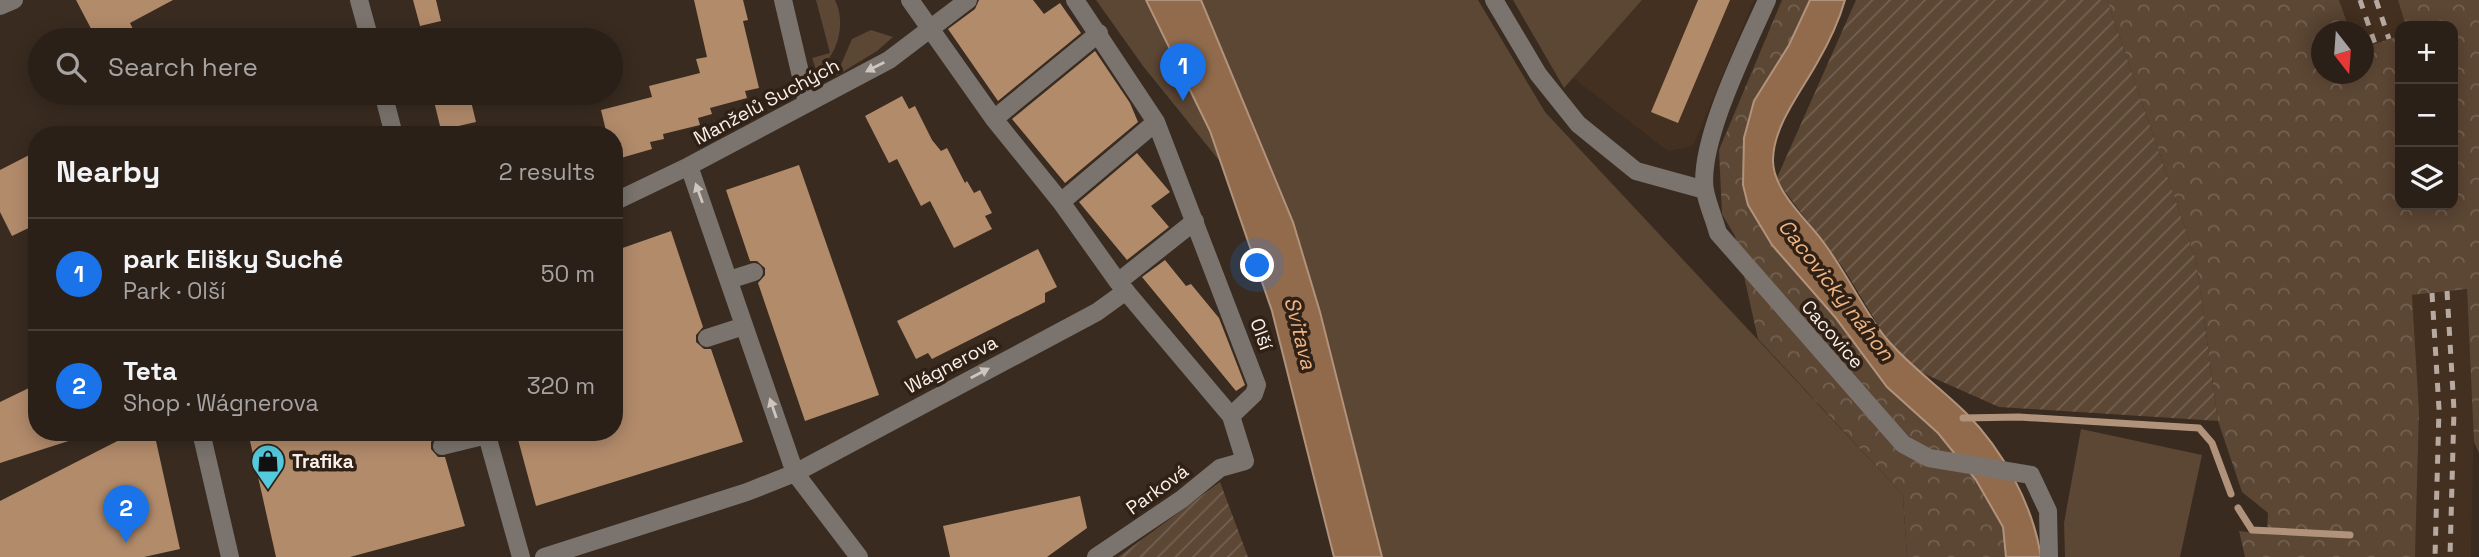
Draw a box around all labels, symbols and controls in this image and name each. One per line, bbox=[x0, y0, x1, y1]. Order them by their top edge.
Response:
north arrow bbox=[2311, 21, 2374, 84]
map controls bbox=[2395, 21, 2458, 210]
button: + bbox=[2395, 21, 2458, 84]
search box bbox=[28, 28, 623, 105]
pin: 1 bbox=[1160, 43, 1206, 101]
icon: search bbox=[52, 48, 90, 86]
text: Search here bbox=[108, 50, 258, 84]
street label: Manželů Suchých bbox=[689, 52, 843, 150]
one-way arrow bbox=[865, 61, 885, 73]
button: − bbox=[2395, 84, 2458, 147]
button: layers bbox=[2395, 147, 2458, 210]
text: Nearby bbox=[56, 152, 160, 191]
text: 2 results bbox=[499, 157, 595, 187]
one-way arrow bbox=[693, 183, 704, 204]
water label: Cacovický náhon bbox=[1773, 213, 1901, 367]
text: park Elišky Suché bbox=[123, 242, 343, 276]
your location bbox=[1240, 248, 1274, 282]
text: 1 bbox=[74, 259, 84, 289]
text: 50 m bbox=[541, 259, 595, 289]
text: Park · Olší bbox=[123, 276, 226, 306]
water label: Svitava bbox=[1278, 294, 1323, 373]
street label: Cacovice bbox=[1796, 295, 1869, 374]
street label: Olší bbox=[1244, 315, 1279, 354]
street label: Wágnerova bbox=[901, 330, 1002, 399]
text: Teta bbox=[123, 354, 177, 388]
one-way arrow bbox=[970, 367, 990, 379]
text: 2 bbox=[72, 371, 86, 401]
text: 320 m bbox=[527, 371, 595, 401]
text: Shop · Wágnerova bbox=[123, 388, 319, 418]
one-way arrow bbox=[767, 398, 778, 419]
shop icon: Trafika bbox=[249, 442, 287, 491]
place label: Trafika bbox=[292, 449, 354, 474]
street label: Parková bbox=[1121, 458, 1194, 520]
pin: 2 bbox=[103, 485, 149, 543]

